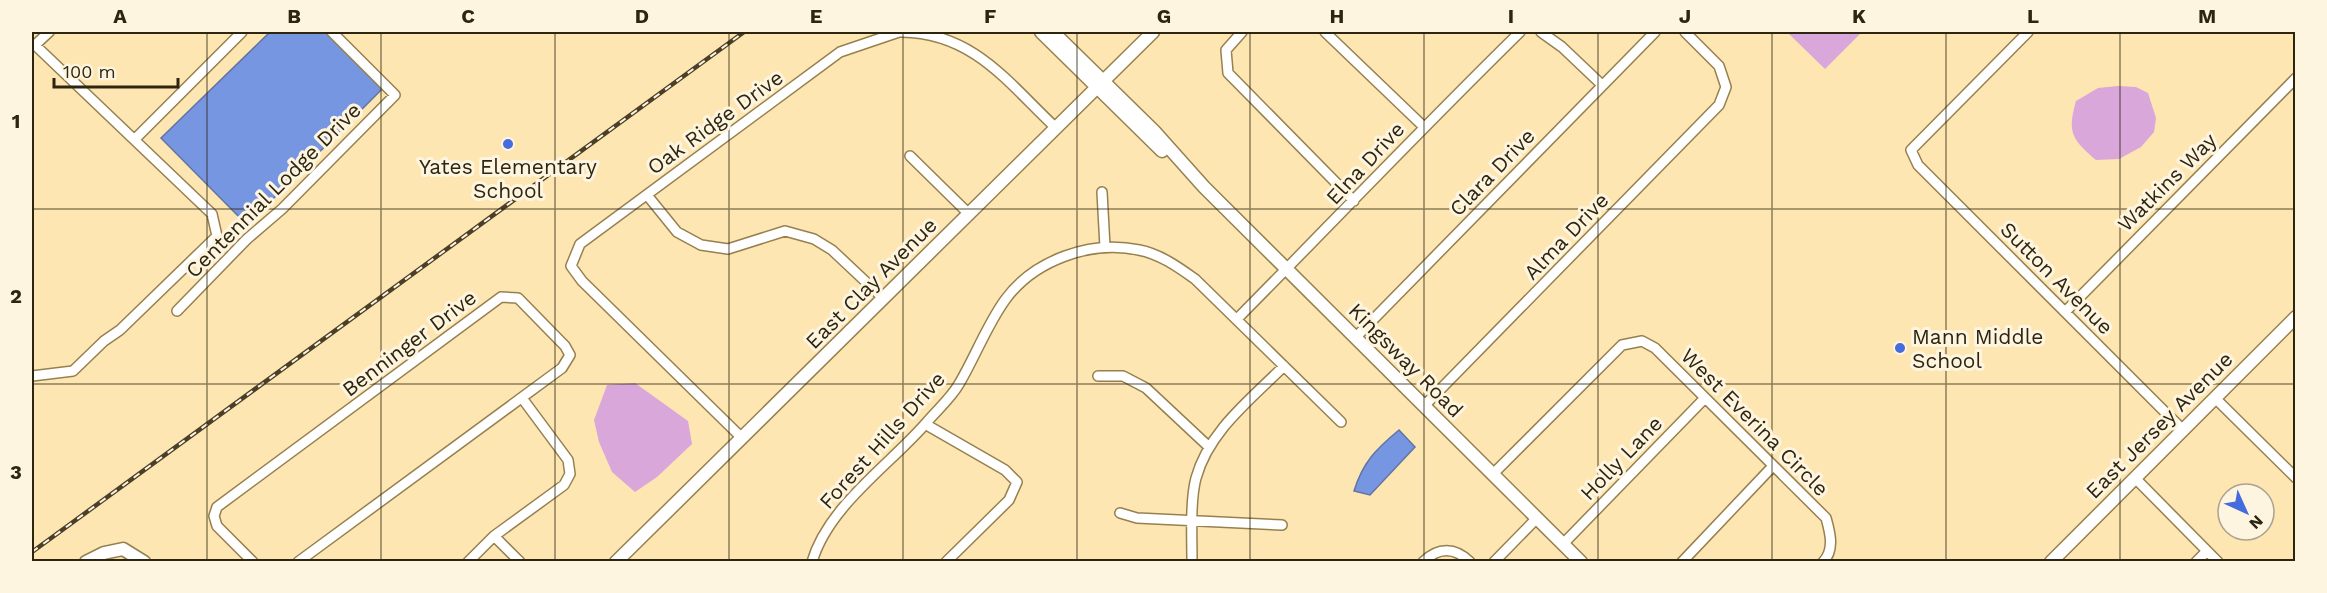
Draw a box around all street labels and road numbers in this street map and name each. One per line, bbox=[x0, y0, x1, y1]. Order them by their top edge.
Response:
street label: Oak Ridge Drive bbox=[642, 64, 788, 180]
street label: Centennial Lodge Drive bbox=[180, 97, 366, 283]
street label: Elna Drive bbox=[1321, 117, 1409, 209]
street label: Clara Drive bbox=[1444, 123, 1540, 221]
street label: Watkins Way bbox=[2112, 127, 2222, 237]
street label: Alma Drive bbox=[1518, 187, 1614, 285]
street label: East Clay Avenue bbox=[800, 212, 942, 354]
street label: Sutton Avenue bbox=[1996, 217, 2118, 339]
street label: Benninger Drive bbox=[337, 285, 481, 401]
street label: Kingsway Road bbox=[1344, 298, 1468, 422]
street label: West Everina Circle bbox=[1676, 343, 1834, 501]
street label: East Jersey Avenue bbox=[2080, 346, 2238, 504]
street label: Forest Hills Drive bbox=[814, 366, 950, 514]
street label: Holly Lane bbox=[1575, 411, 1667, 505]

